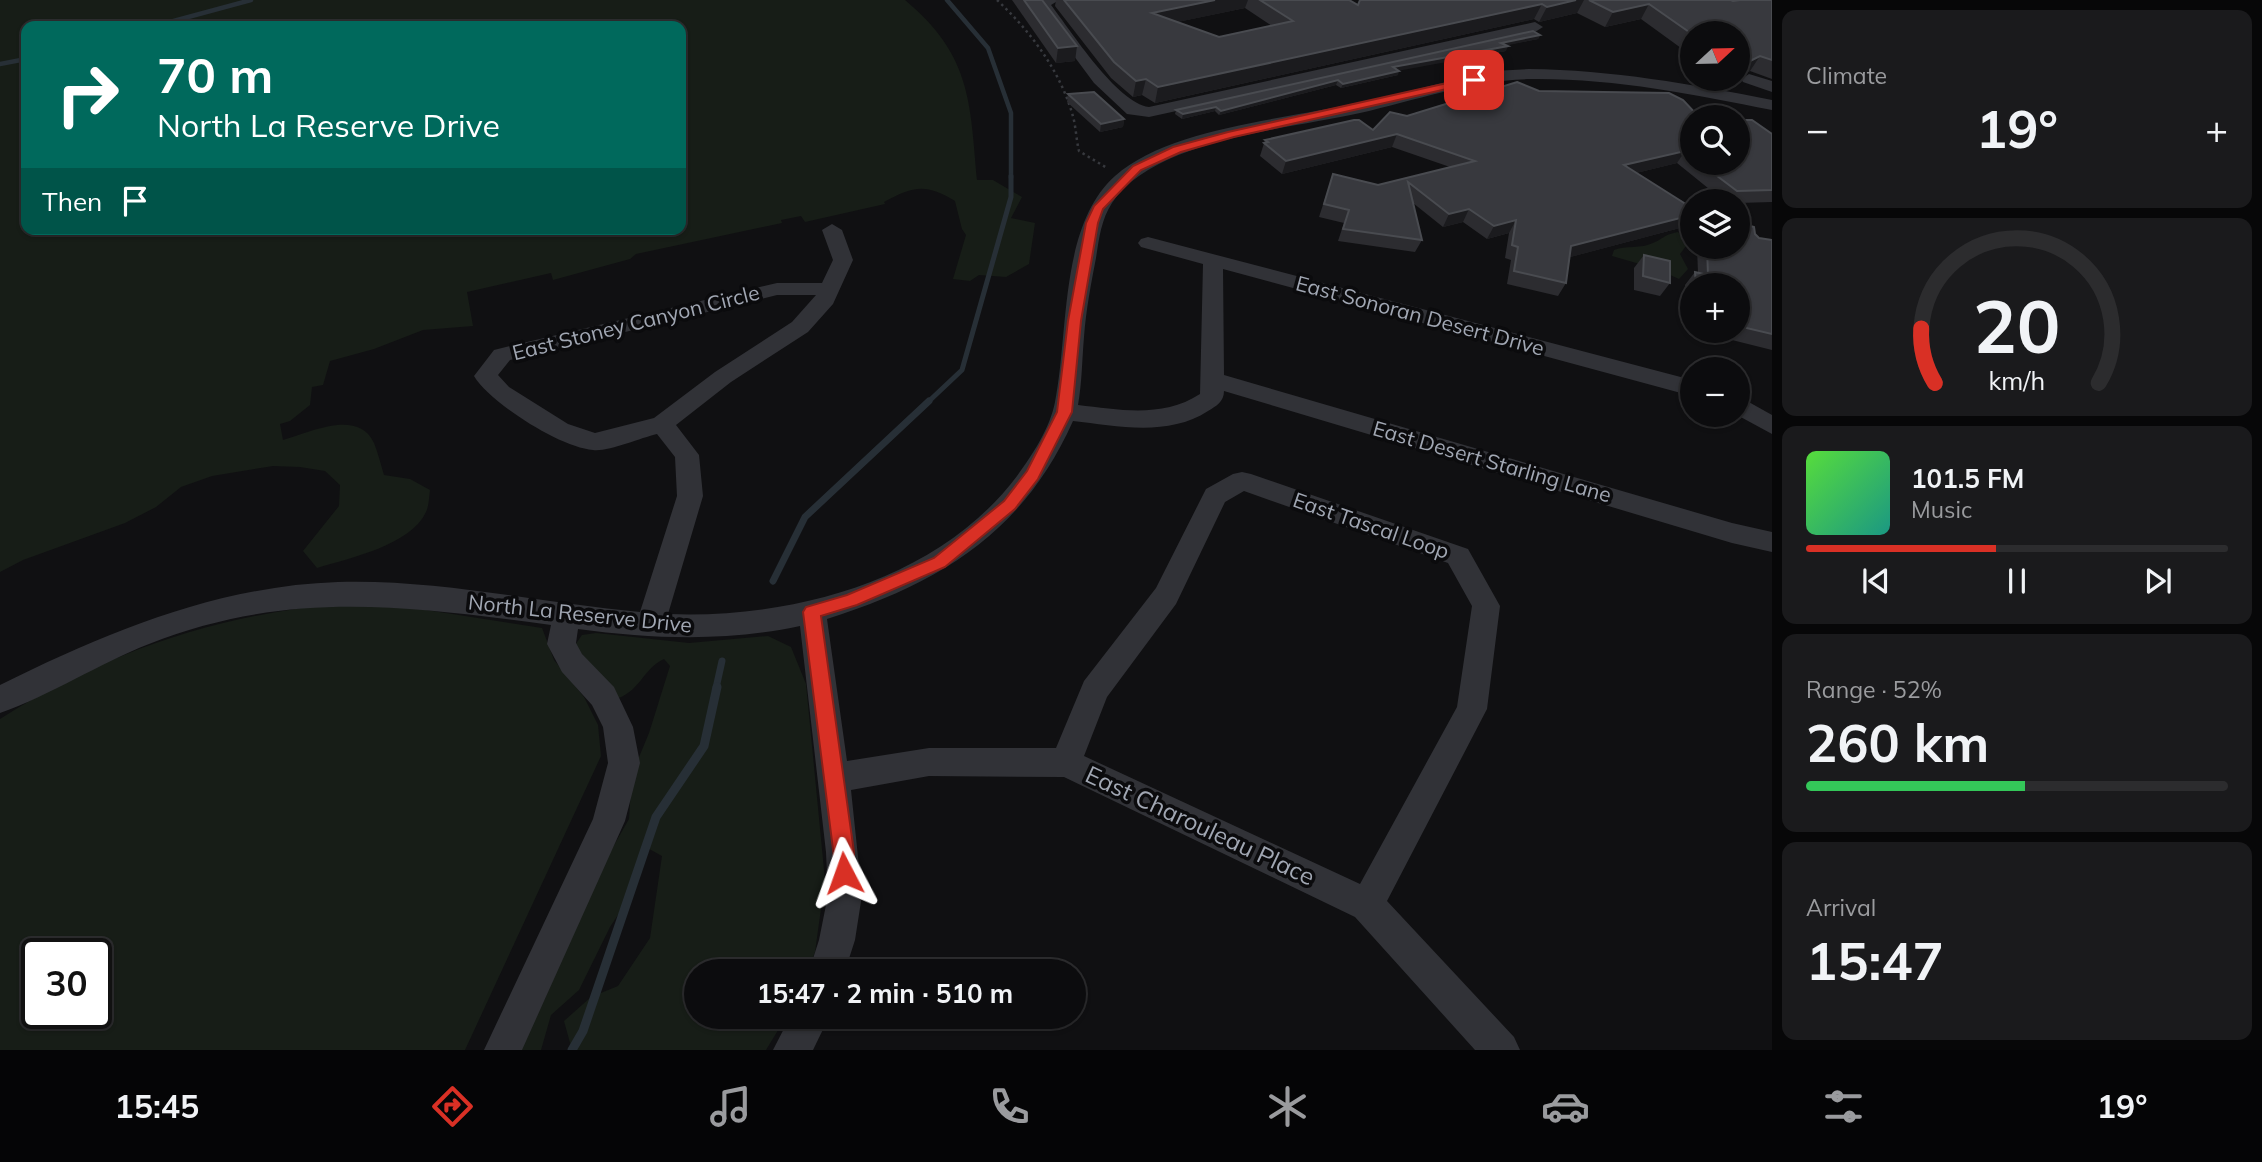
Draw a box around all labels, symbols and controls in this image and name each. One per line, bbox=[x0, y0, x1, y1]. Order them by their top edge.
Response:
north arrow bbox=[1680, 21, 1750, 91]
map controls bbox=[1680, 21, 1750, 427]
text: 70 m bbox=[157, 44, 273, 105]
icon: right bbox=[42, 49, 133, 140]
pin bbox=[1444, 50, 1504, 110]
icon: arrive bbox=[1455, 61, 1493, 99]
text: Climate bbox=[1806, 61, 1887, 90]
text: 19° bbox=[1976, 96, 2058, 161]
text: North La Reserve Drive bbox=[157, 105, 500, 145]
button: search bbox=[1680, 105, 1750, 175]
text: − bbox=[1806, 105, 1829, 153]
text: + bbox=[2205, 105, 2228, 153]
icon: arrive bbox=[116, 182, 154, 220]
text: Then bbox=[42, 185, 102, 218]
button: layers bbox=[1680, 189, 1750, 259]
street label: East Sonoran Desert Drive bbox=[1293, 269, 1547, 361]
button: + bbox=[1680, 273, 1750, 343]
street label: East Stoney Canyon Circle bbox=[510, 279, 762, 365]
text: 20 bbox=[1973, 280, 2061, 371]
button: − bbox=[1680, 357, 1750, 427]
text: km/h bbox=[1989, 365, 2045, 396]
street label: East Desert Starling Lane bbox=[1370, 415, 1614, 508]
text: 101.5 FM bbox=[1911, 462, 2024, 495]
street label: East Tascal Loop bbox=[1290, 486, 1453, 564]
text: Music bbox=[1911, 495, 1972, 524]
icon: previous bbox=[1857, 562, 1895, 600]
icon: pause bbox=[1998, 562, 2036, 600]
icon: next bbox=[2139, 562, 2177, 600]
street label: North La Reserve Drive bbox=[467, 588, 693, 638]
text: Range · 52% bbox=[1806, 675, 1942, 704]
text: 260 km bbox=[1806, 710, 1989, 775]
street label: East Charouleau Place bbox=[1081, 759, 1320, 891]
position arrow bbox=[807, 836, 881, 910]
text: Arrival bbox=[1806, 893, 1876, 922]
text: 15:47 bbox=[1806, 928, 1944, 993]
speed limit sign: 30 bbox=[21, 938, 112, 1029]
text: 15:47 · 2 min · 510 m bbox=[757, 977, 1013, 1010]
icon: directions bbox=[428, 1082, 477, 1131]
icon: music bbox=[706, 1082, 755, 1131]
icon: phone bbox=[985, 1082, 1034, 1131]
icon: climate bbox=[1263, 1082, 1312, 1131]
icon: car bbox=[1541, 1082, 1590, 1131]
icon: filters bbox=[1819, 1082, 1868, 1131]
text: 15:45 bbox=[115, 1086, 199, 1126]
text: 19° bbox=[2097, 1086, 2147, 1126]

